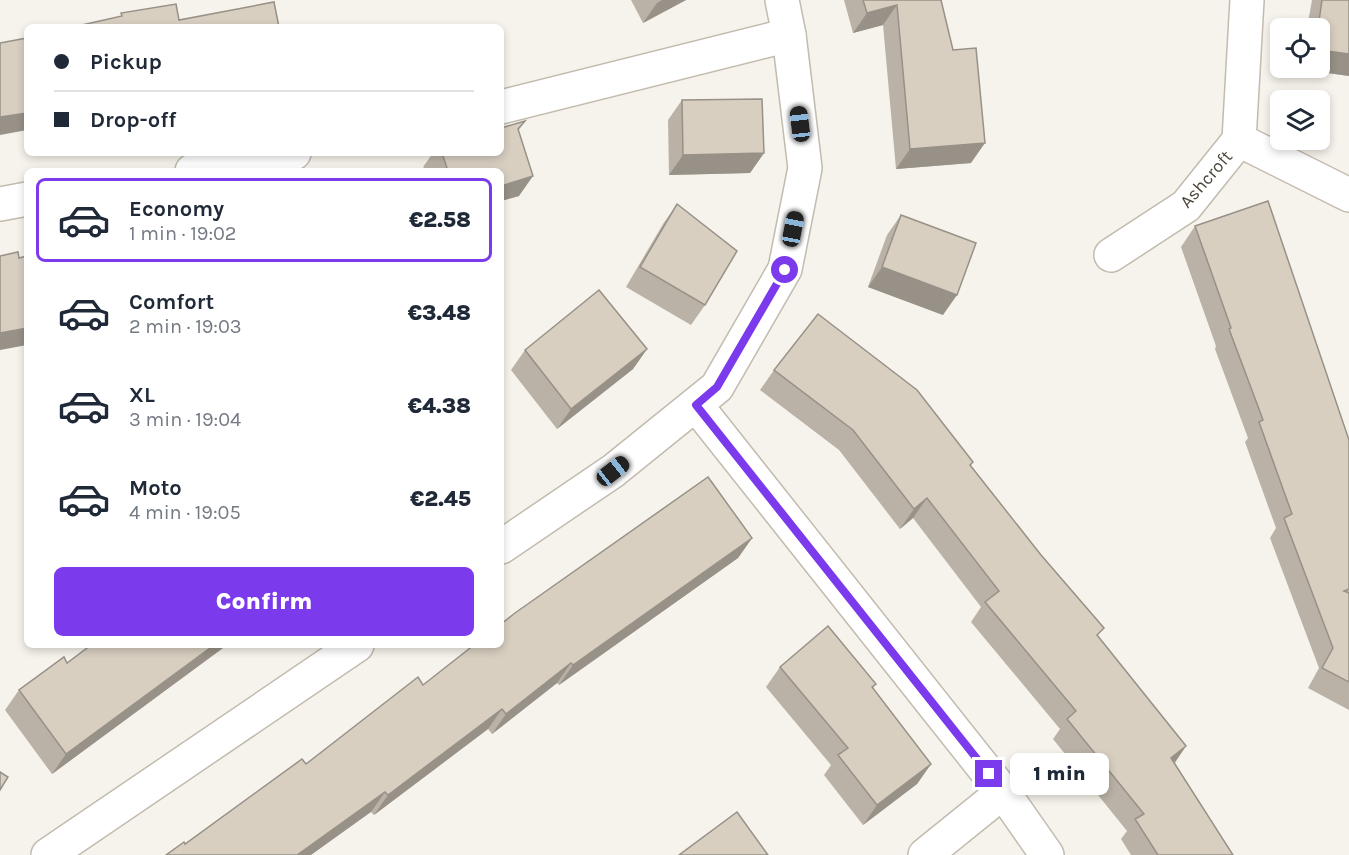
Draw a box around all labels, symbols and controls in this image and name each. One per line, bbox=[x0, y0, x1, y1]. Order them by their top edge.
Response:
map controls bbox=[1270, 18, 1330, 150]
button: locate bbox=[1270, 18, 1330, 78]
text: Pickup bbox=[90, 49, 162, 75]
button: layers bbox=[1270, 90, 1330, 150]
car bbox=[789, 105, 811, 143]
text: Drop-off bbox=[90, 107, 176, 133]
street label: Ashcroft bbox=[1175, 145, 1237, 212]
icon: car bbox=[57, 193, 111, 247]
text: Economy bbox=[129, 196, 224, 222]
text: €2.58 bbox=[409, 207, 471, 233]
car bbox=[781, 210, 805, 248]
text: 1 min · 19:02 bbox=[129, 222, 236, 245]
route start bbox=[771, 256, 798, 283]
icon: car bbox=[57, 286, 111, 340]
text: Comfort bbox=[129, 289, 214, 315]
text: €3.48 bbox=[408, 300, 471, 326]
text: 2 min · 19:03 bbox=[129, 315, 242, 338]
icon: car bbox=[57, 379, 111, 433]
text: XL bbox=[129, 382, 155, 408]
text: €4.38 bbox=[408, 393, 471, 419]
text: 3 min · 19:04 bbox=[129, 408, 241, 431]
car bbox=[593, 453, 633, 489]
icon: car bbox=[57, 472, 111, 526]
text: Moto bbox=[129, 475, 182, 501]
text: €2.45 bbox=[410, 486, 471, 512]
text: 4 min · 19:05 bbox=[129, 501, 241, 524]
button: Confirm bbox=[54, 567, 474, 636]
callout: 1 min bbox=[1010, 753, 1109, 795]
route end bbox=[975, 760, 1002, 787]
text: 1 min bbox=[1033, 762, 1086, 785]

